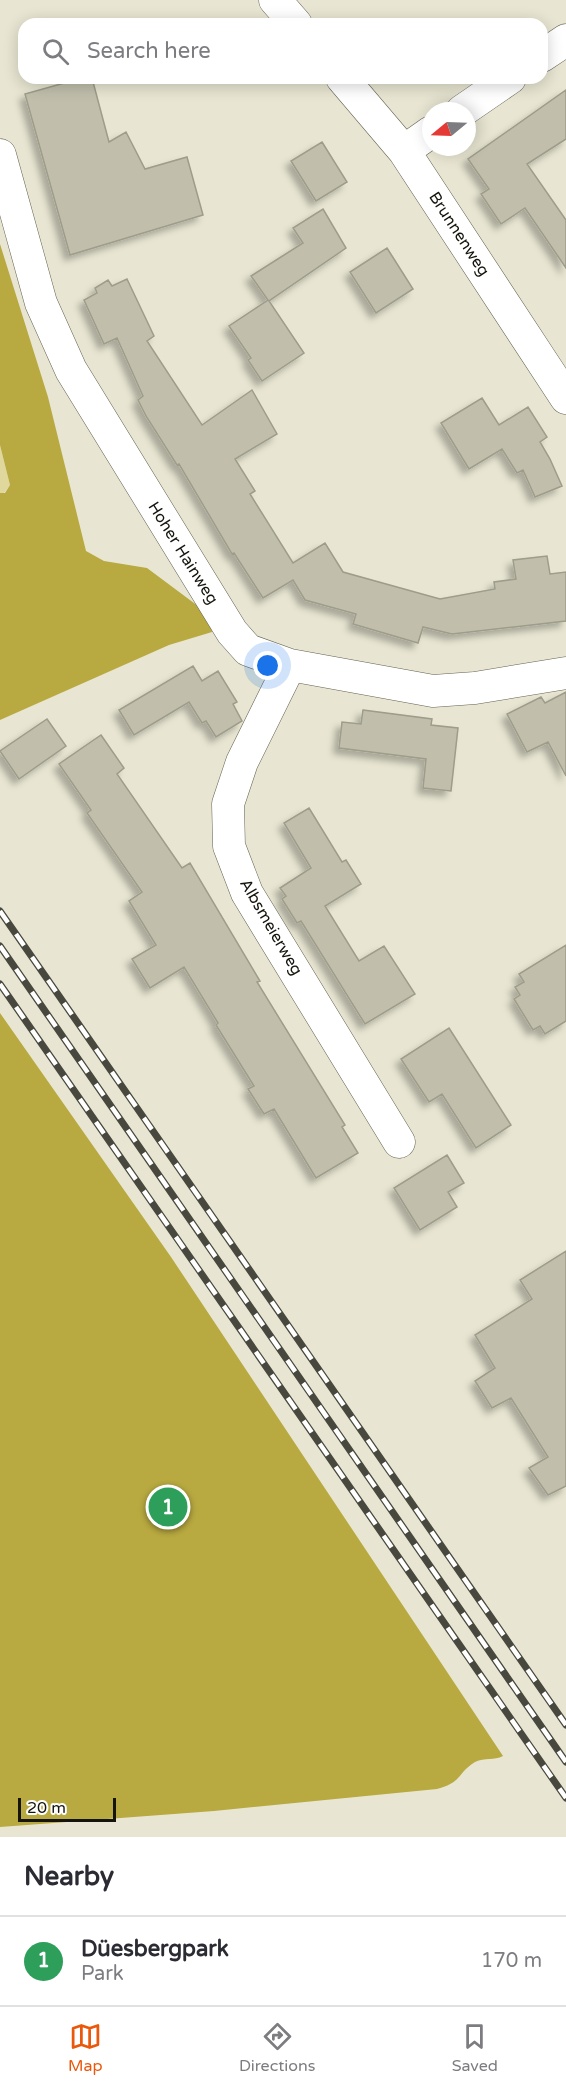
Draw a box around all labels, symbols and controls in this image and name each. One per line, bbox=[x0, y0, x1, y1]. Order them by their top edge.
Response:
search box bbox=[18, 18, 548, 84]
icon: search bbox=[39, 35, 72, 68]
text: Search here bbox=[87, 38, 211, 64]
north arrow bbox=[422, 102, 476, 156]
street label: Brunnenweg bbox=[424, 188, 494, 280]
street label: Hoher Hainweg bbox=[144, 498, 222, 608]
your location bbox=[253, 651, 282, 680]
street label: Albsmeierweg bbox=[235, 875, 307, 979]
pin: 1 bbox=[148, 1484, 188, 1530]
scale bar bbox=[18, 1795, 116, 1822]
text: 20 m bbox=[27, 1798, 66, 1818]
text: Nearby bbox=[24, 1861, 114, 1892]
text: Düesbergpark bbox=[81, 1936, 229, 1962]
text: 1 bbox=[37, 1949, 50, 1973]
text: 170 m bbox=[481, 1949, 542, 1973]
text: Park bbox=[81, 1962, 124, 1986]
tab: Map bbox=[68, 2020, 103, 2076]
tab: Directions bbox=[239, 2020, 315, 2076]
tab: Saved bbox=[452, 2020, 498, 2076]

